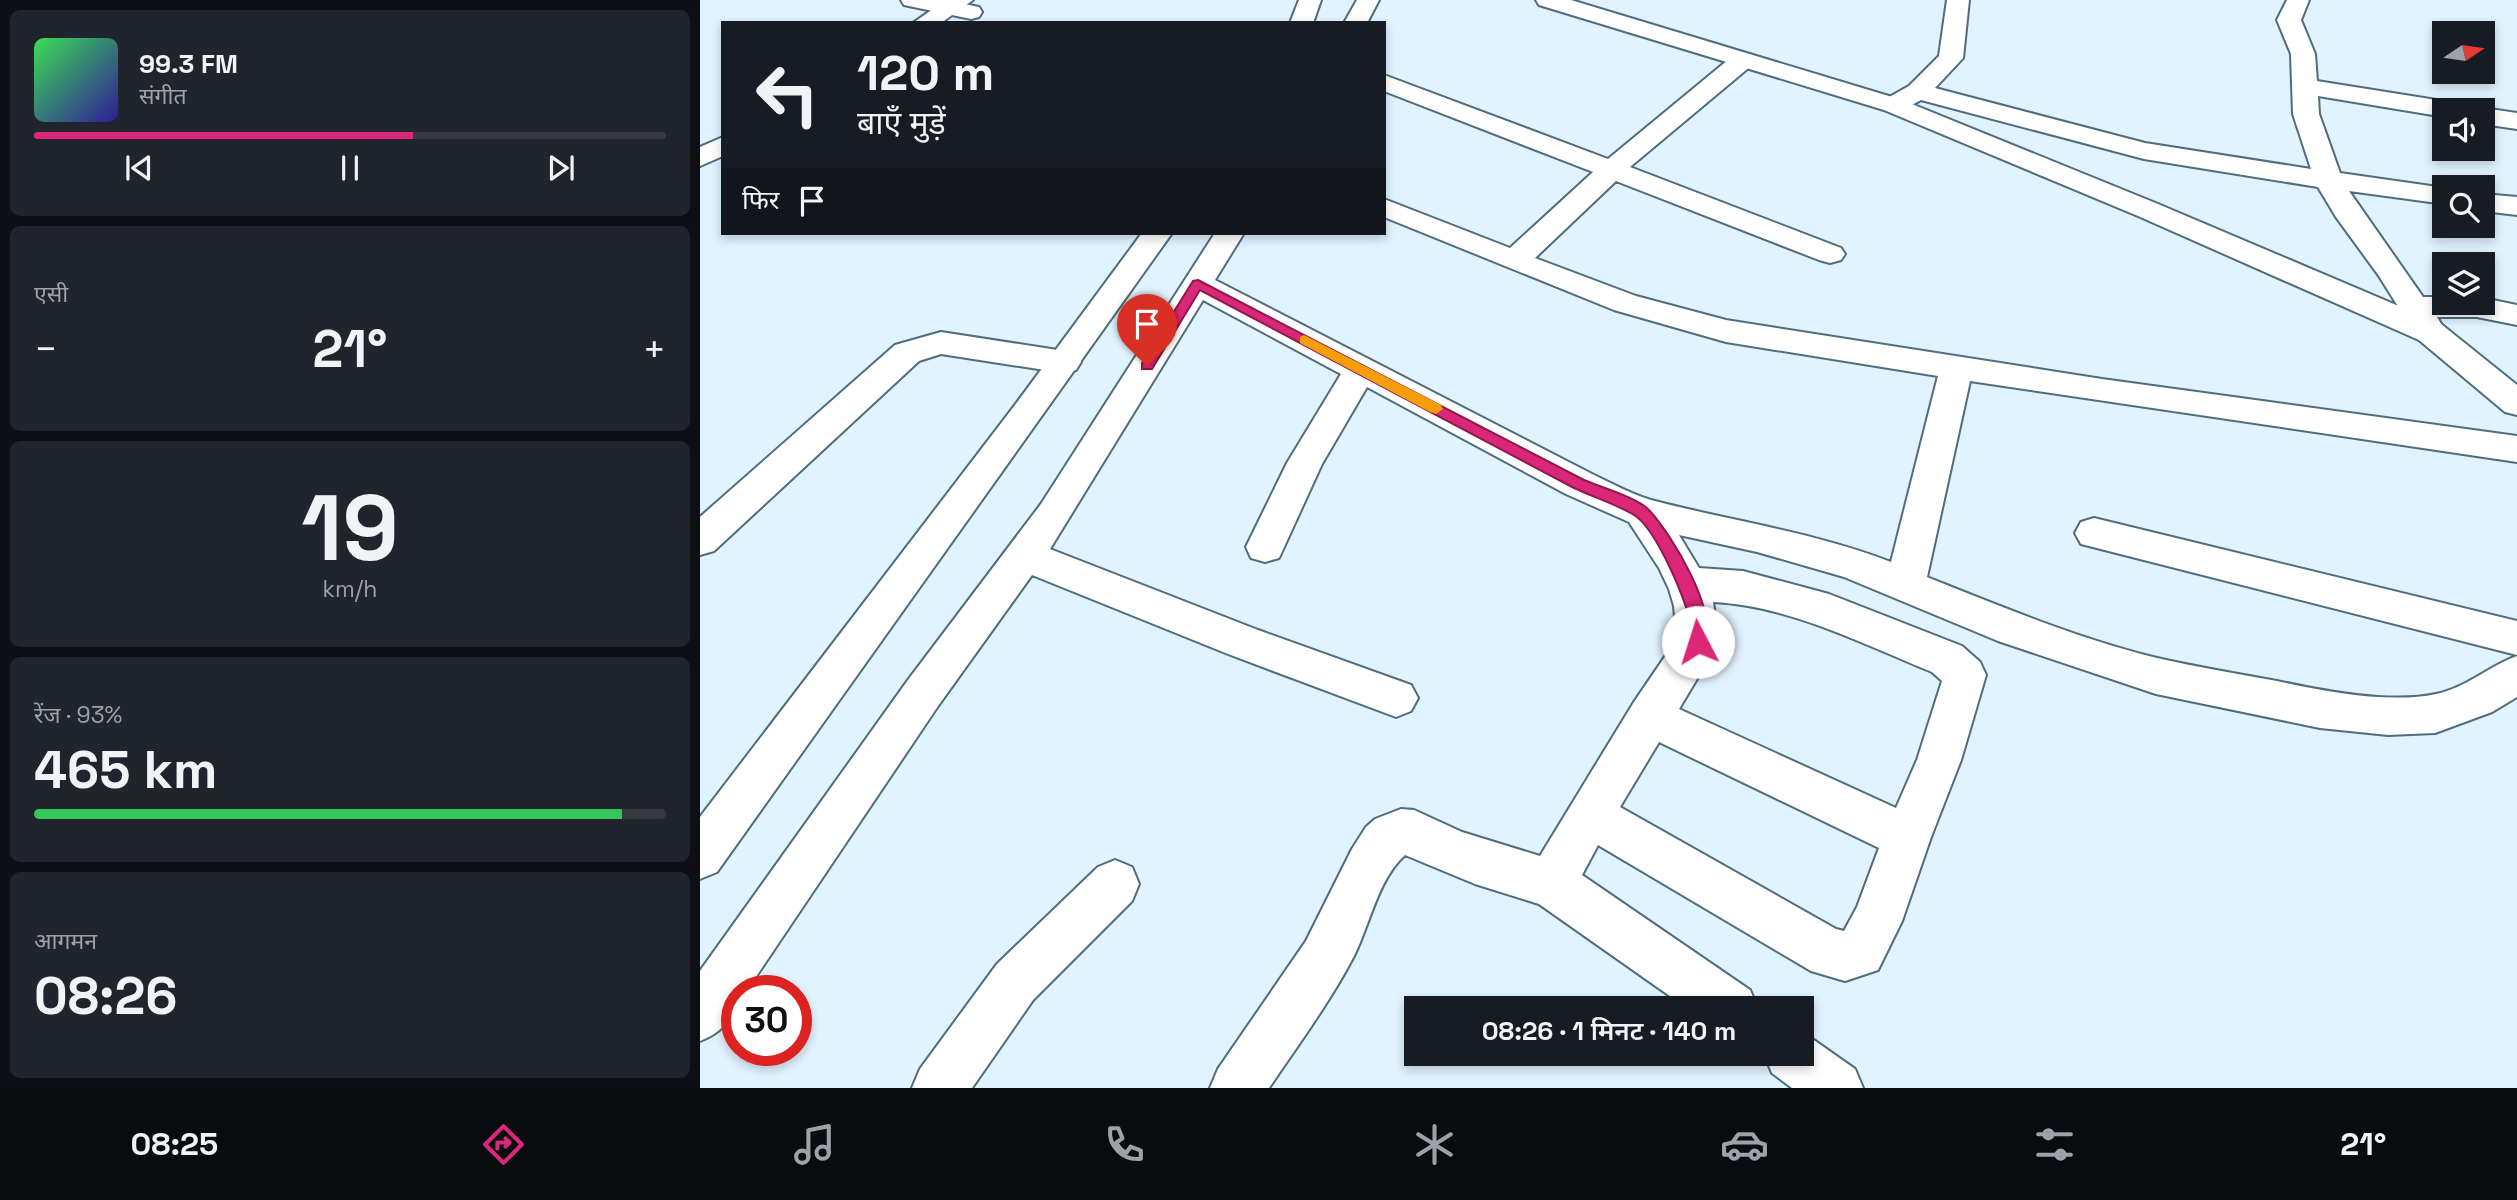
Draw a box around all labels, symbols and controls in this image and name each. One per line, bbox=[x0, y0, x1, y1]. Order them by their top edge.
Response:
north arrow bbox=[2432, 21, 2496, 84]
map controls bbox=[2432, 21, 2495, 315]
text: 120 m bbox=[857, 42, 994, 104]
text: 99.3 FM bbox=[139, 47, 238, 81]
icon: left bbox=[742, 49, 833, 140]
text: संगीत bbox=[139, 81, 187, 111]
button: sound bbox=[2432, 98, 2495, 161]
text: बाएँ मुड़ें bbox=[857, 103, 946, 143]
icon: previous bbox=[120, 149, 158, 187]
icon: pause bbox=[331, 149, 369, 187]
icon: next bbox=[542, 149, 580, 187]
button: search bbox=[2432, 175, 2495, 238]
icon: arrive bbox=[793, 182, 831, 220]
text: फिर bbox=[742, 183, 779, 217]
button: layers bbox=[2432, 252, 2495, 315]
text: एसी bbox=[34, 279, 68, 309]
pin bbox=[1117, 294, 1177, 366]
icon: arrive bbox=[1128, 305, 1166, 343]
text: 21° bbox=[313, 316, 387, 382]
text: − bbox=[34, 325, 58, 373]
text: + bbox=[642, 325, 666, 373]
text: 19 bbox=[301, 470, 399, 587]
text: km/h bbox=[323, 574, 377, 604]
position arrow bbox=[1661, 605, 1735, 679]
text: रेंज · 93% bbox=[34, 700, 122, 730]
text: 465 km bbox=[34, 737, 217, 803]
text: आगमन bbox=[34, 926, 97, 956]
text: 08:26 bbox=[34, 963, 177, 1029]
speed limit sign: 30 bbox=[721, 975, 812, 1066]
text: 08:26 · 1 मिनट · 140 m bbox=[1482, 1014, 1736, 1048]
icon: directions bbox=[479, 1120, 528, 1169]
icon: music bbox=[790, 1120, 839, 1169]
icon: phone bbox=[1100, 1120, 1149, 1169]
icon: climate bbox=[1410, 1120, 1459, 1169]
icon: car bbox=[1720, 1120, 1769, 1169]
icon: filters bbox=[2030, 1120, 2079, 1169]
text: 08:25 bbox=[131, 1124, 218, 1164]
text: 21° bbox=[2340, 1124, 2386, 1164]

